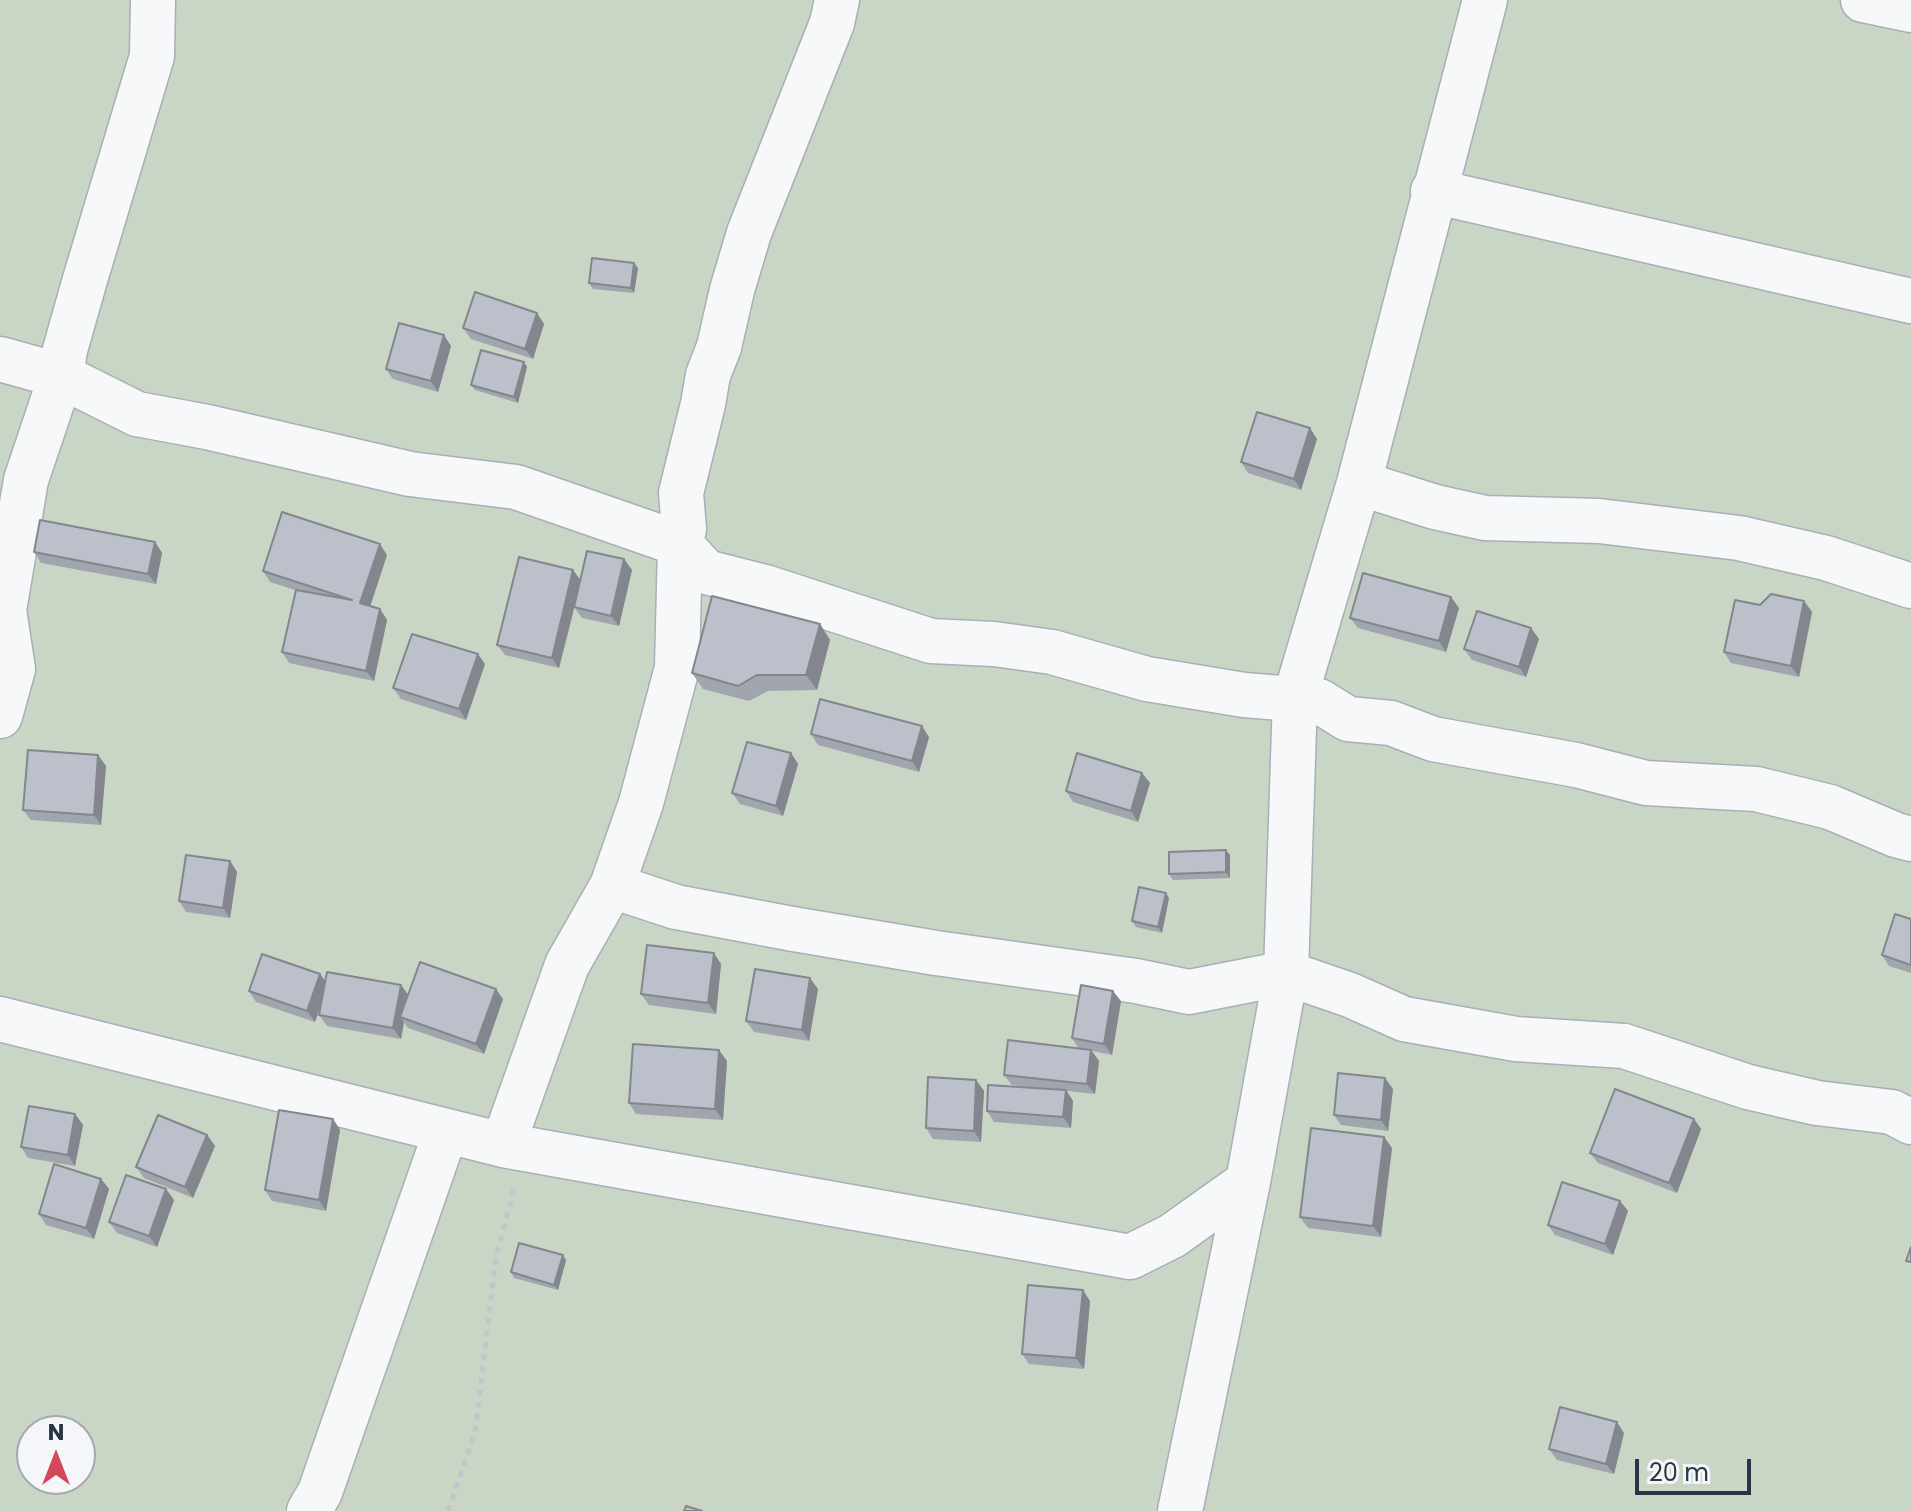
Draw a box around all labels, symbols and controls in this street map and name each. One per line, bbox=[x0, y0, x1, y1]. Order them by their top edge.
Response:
north arrow bbox=[16, 1415, 96, 1495]
text: N bbox=[48, 1417, 64, 1448]
scale bar bbox=[1639, 1443, 1755, 1493]
text: 20 m bbox=[1649, 1456, 1709, 1489]

